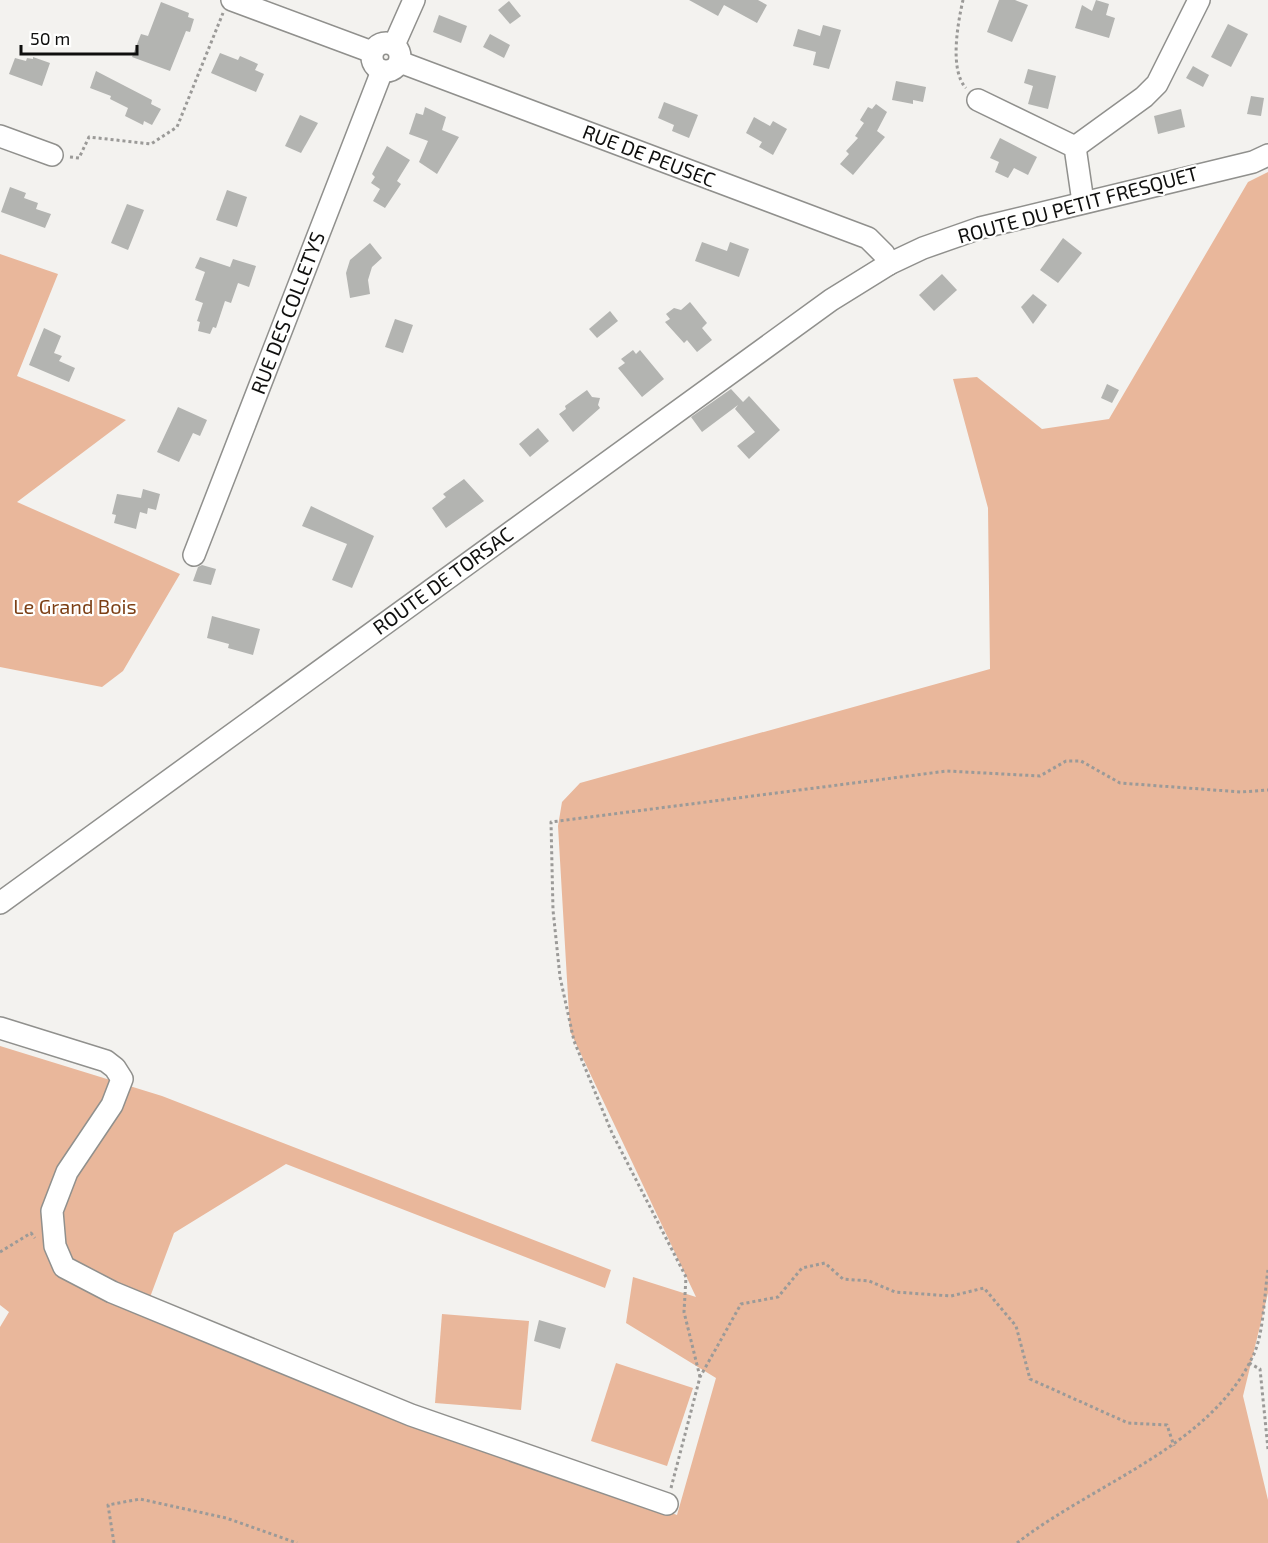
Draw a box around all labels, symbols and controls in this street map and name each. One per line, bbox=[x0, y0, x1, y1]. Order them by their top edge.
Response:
scale bar bbox=[21, 18, 136, 56]
text: 50 m bbox=[30, 27, 70, 49]
street label: RUE DE PEUSEC bbox=[580, 119, 719, 191]
street label: ROUTE DU PETIT FRESQUET bbox=[955, 160, 1201, 248]
street label: RUE DES COLLETYS bbox=[245, 228, 329, 397]
street label: ROUTE DE TORSAC bbox=[368, 521, 517, 639]
park label: Le Grand Bois bbox=[13, 594, 137, 618]

